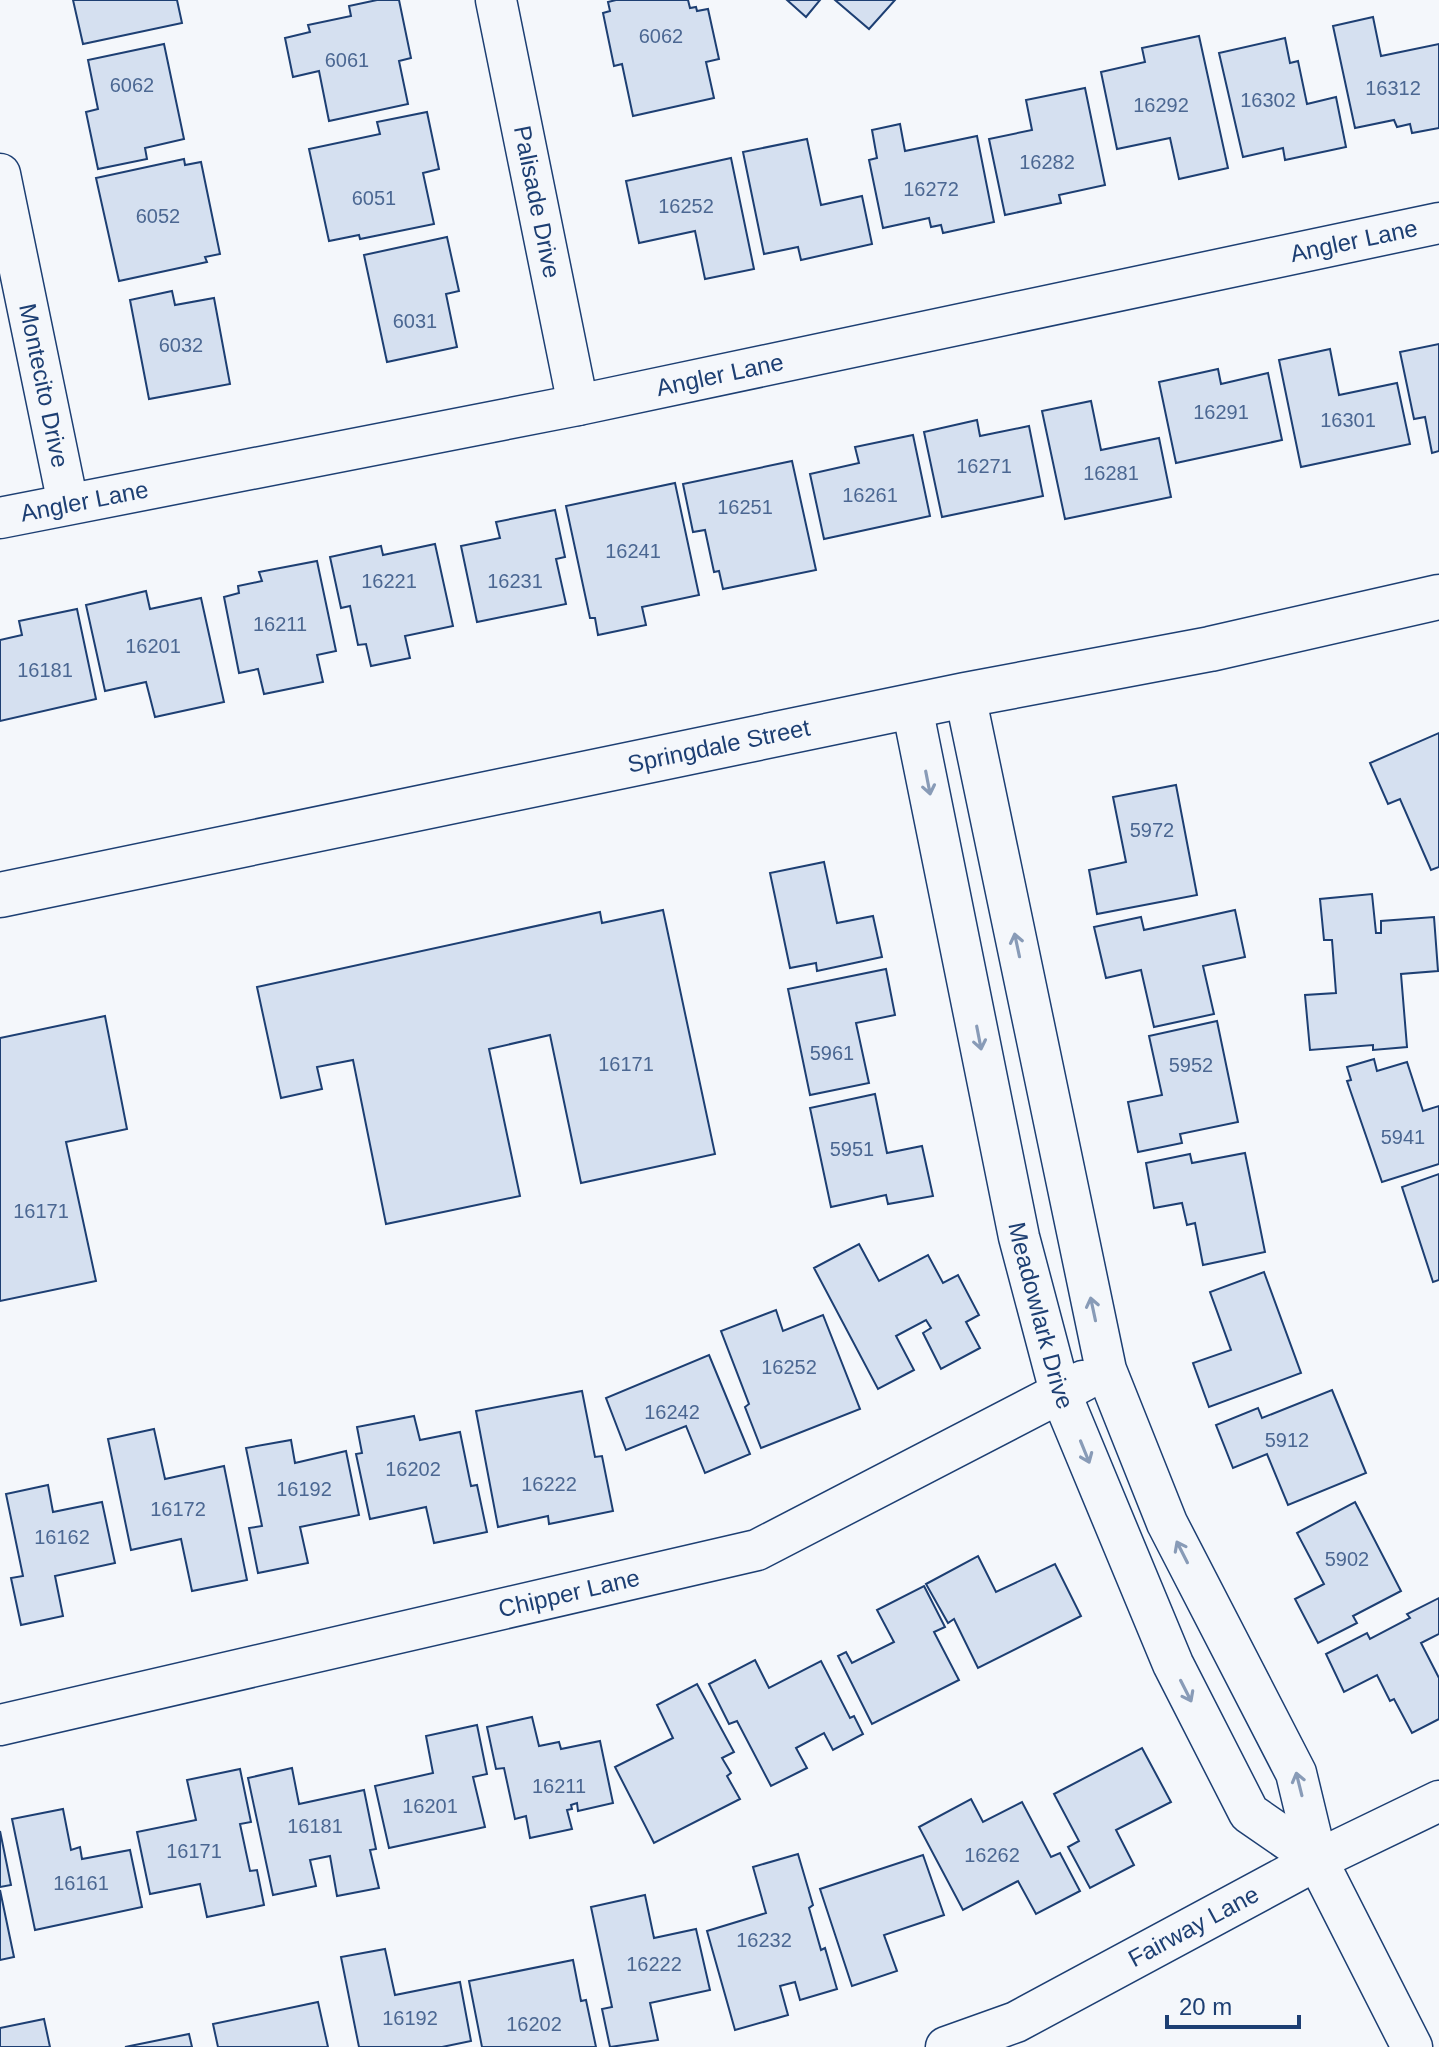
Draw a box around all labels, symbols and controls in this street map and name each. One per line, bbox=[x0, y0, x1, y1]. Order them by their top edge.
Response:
house number: 6062 bbox=[639, 25, 683, 47]
house number: 6061 bbox=[325, 49, 369, 71]
house number: 6062 bbox=[110, 74, 154, 96]
house number: 16312 bbox=[1365, 77, 1421, 99]
house number: 16302 bbox=[1240, 89, 1296, 111]
house number: 16292 bbox=[1133, 94, 1189, 116]
street label: Palisade Drive bbox=[509, 123, 566, 280]
house number: 16282 bbox=[1019, 151, 1075, 173]
house number: 16272 bbox=[903, 178, 959, 200]
house number: 6051 bbox=[352, 187, 396, 209]
house number: 16252 bbox=[658, 195, 714, 217]
house number: 6052 bbox=[136, 205, 180, 227]
street label: Angler Lane bbox=[1288, 214, 1420, 267]
street label: Montecito Drive bbox=[14, 301, 74, 470]
house number: 6031 bbox=[393, 310, 437, 332]
house number: 6032 bbox=[159, 334, 203, 356]
street label: Angler Lane bbox=[654, 348, 786, 401]
house number: 16291 bbox=[1193, 401, 1249, 423]
house number: 16301 bbox=[1320, 409, 1376, 431]
house number: 16271 bbox=[956, 455, 1012, 477]
house number: 16281 bbox=[1083, 462, 1139, 484]
street label: Angler Lane bbox=[18, 475, 150, 527]
house number: 16261 bbox=[842, 484, 898, 506]
house number: 16251 bbox=[717, 496, 773, 518]
house number: 16241 bbox=[605, 540, 661, 562]
house number: 16221 bbox=[361, 570, 417, 592]
house number: 16231 bbox=[487, 570, 543, 592]
house number: 16211 bbox=[253, 613, 307, 635]
house number: 16201 bbox=[125, 635, 181, 657]
house number: 16181 bbox=[17, 659, 73, 681]
street label: Springdale Street bbox=[625, 713, 813, 778]
one-way arrow bbox=[921, 770, 936, 796]
house number: 5972 bbox=[1130, 819, 1174, 841]
one-way arrow bbox=[1009, 933, 1024, 958]
one-way arrow bbox=[972, 1025, 987, 1051]
house number: 5961 bbox=[810, 1042, 854, 1064]
house number: 16171 bbox=[598, 1053, 654, 1075]
house number: 5952 bbox=[1169, 1054, 1213, 1076]
house number: 5941 bbox=[1381, 1126, 1425, 1148]
house number: 5951 bbox=[830, 1138, 874, 1160]
house number: 16171 bbox=[13, 1200, 69, 1222]
street label: Meadowlark Drive bbox=[1003, 1220, 1079, 1413]
one-way arrow bbox=[1085, 1297, 1100, 1322]
house number: 16252 bbox=[761, 1356, 817, 1378]
house number: 16242 bbox=[644, 1401, 700, 1423]
house number: 5912 bbox=[1265, 1429, 1309, 1451]
one-way arrow bbox=[1079, 1439, 1093, 1464]
house number: 16202 bbox=[385, 1458, 441, 1480]
house number: 16222 bbox=[521, 1473, 577, 1495]
house number: 16192 bbox=[276, 1478, 332, 1500]
house number: 16172 bbox=[150, 1498, 206, 1520]
house number: 16162 bbox=[34, 1526, 90, 1548]
one-way arrow bbox=[1174, 1541, 1190, 1565]
house number: 5902 bbox=[1325, 1548, 1369, 1570]
street label: Chipper Lane bbox=[496, 1564, 642, 1622]
one-way arrow bbox=[1179, 1679, 1195, 1703]
one-way arrow bbox=[1290, 1772, 1305, 1798]
house number: 16211 bbox=[532, 1775, 586, 1797]
house number: 16201 bbox=[402, 1795, 458, 1817]
house number: 16181 bbox=[287, 1815, 343, 1837]
house number: 16171 bbox=[166, 1840, 222, 1862]
house number: 16262 bbox=[964, 1844, 1020, 1866]
house number: 16161 bbox=[53, 1872, 109, 1894]
street label: Fairway Lane bbox=[1123, 1880, 1263, 1972]
house number: 16232 bbox=[736, 1929, 792, 1951]
house number: 16222 bbox=[626, 1953, 682, 1975]
scale bar bbox=[1167, 1979, 1299, 2029]
text: 20 m bbox=[1179, 1993, 1232, 2020]
house number: 16192 bbox=[382, 2007, 438, 2029]
house number: 16202 bbox=[506, 2013, 562, 2035]

